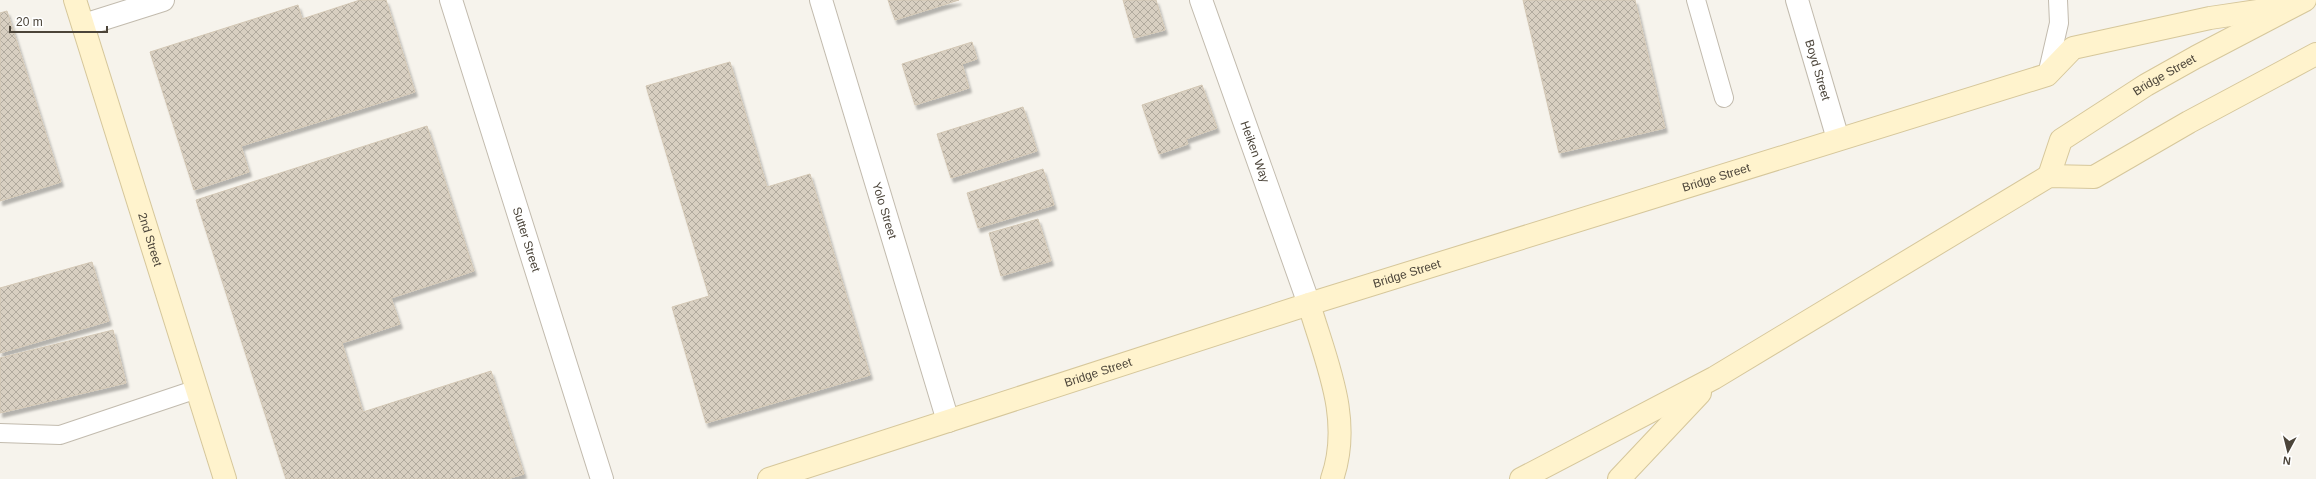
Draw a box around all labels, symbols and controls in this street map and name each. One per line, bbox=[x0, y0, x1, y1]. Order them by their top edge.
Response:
scale bar bbox=[10, 8, 107, 34]
text: 20 m bbox=[16, 15, 43, 29]
street label: Boyd Street bbox=[1802, 38, 1833, 103]
street label: Bridge Street bbox=[2130, 51, 2199, 99]
street label: Heiken Way bbox=[1238, 119, 1272, 184]
street label: Bridge Street bbox=[1681, 160, 1752, 195]
street label: Yolo Street bbox=[869, 181, 900, 241]
street label: Sutter Street bbox=[510, 205, 543, 274]
street label: 2nd Street bbox=[135, 211, 165, 269]
street label: Bridge Street bbox=[1371, 256, 1443, 291]
street label: Bridge Street bbox=[1063, 355, 1134, 390]
north arrow bbox=[2268, 431, 2308, 471]
text: N bbox=[2282, 454, 2291, 467]

